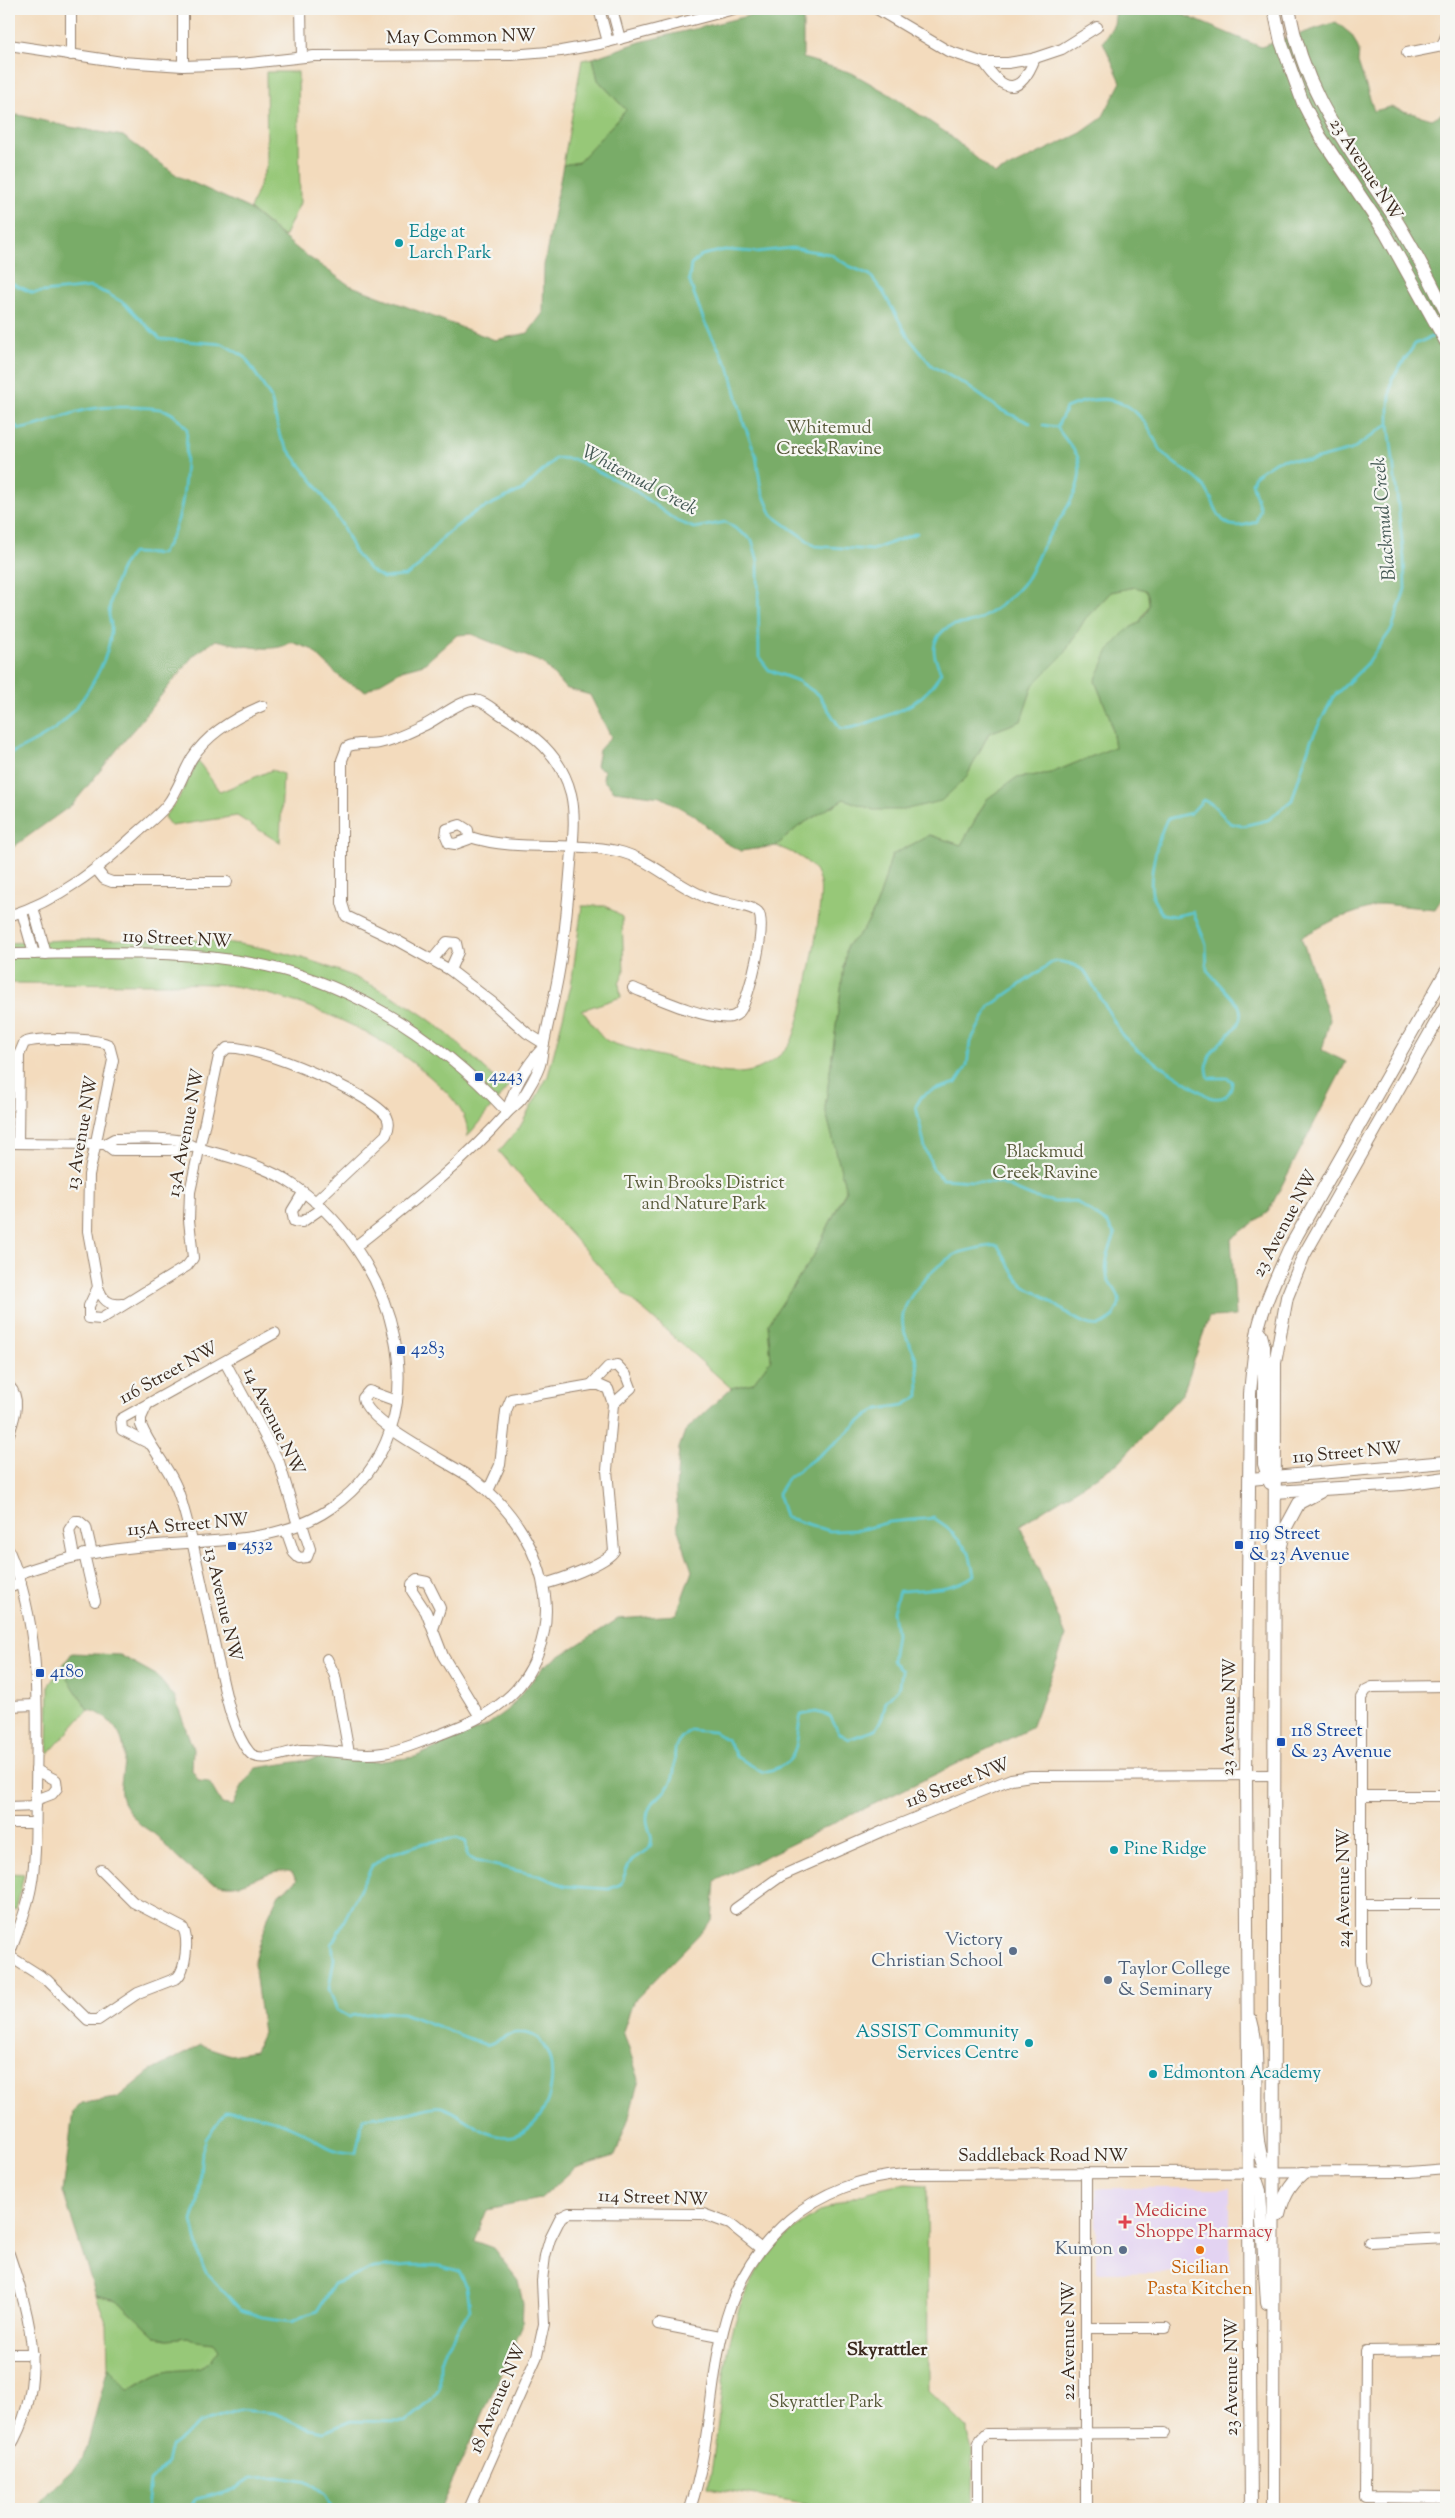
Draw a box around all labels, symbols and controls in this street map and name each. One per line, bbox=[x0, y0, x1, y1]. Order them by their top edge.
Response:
street label: May Common NW bbox=[386, 24, 536, 52]
street label: 23 Avenue NW bbox=[1322, 113, 1408, 227]
place label: Edge at Larch Park bbox=[409, 220, 492, 267]
marker: Edge at Larch Park bbox=[393, 237, 405, 249]
park label: Whitemud Creek Ravine bbox=[776, 416, 882, 463]
water label: Whitemud Creek bbox=[576, 439, 702, 523]
water label: Blackmud Creek bbox=[1366, 456, 1404, 582]
street label: 119 Street NW bbox=[122, 924, 232, 956]
place label: 4243 bbox=[489, 1064, 523, 1090]
street label: 13A Avenue NW bbox=[162, 1067, 212, 1199]
marker: 4243 bbox=[473, 1071, 485, 1083]
street label: 13 Avenue NW bbox=[60, 1074, 106, 1192]
park label: Blackmud Creek Ravine bbox=[992, 1140, 1098, 1187]
street label: 23 Avenue NW bbox=[1247, 1166, 1325, 1282]
park label: Twin Brooks District and Nature Park bbox=[623, 1171, 785, 1218]
street label: 116 Street NW bbox=[115, 1336, 223, 1412]
place label: 4283 bbox=[411, 1337, 445, 1363]
marker: 4283 bbox=[395, 1344, 407, 1356]
street label: 14 Avenue NW bbox=[236, 1364, 310, 1480]
street label: 119 Street NW bbox=[1291, 1436, 1403, 1472]
street label: 115A Street NW bbox=[126, 1508, 250, 1544]
place label: 119 Street & 23 Avenue bbox=[1249, 1522, 1350, 1569]
place label: 4532 bbox=[242, 1533, 273, 1559]
marker: 119 Street & 23 Avenue bbox=[1233, 1539, 1245, 1551]
marker: 4532 bbox=[226, 1540, 238, 1552]
street label: 13 Avenue NW bbox=[196, 1546, 248, 1664]
street label: 23 Avenue NW bbox=[1216, 1658, 1244, 1776]
place label: 4180 bbox=[50, 1660, 84, 1686]
marker: 4180 bbox=[34, 1667, 46, 1679]
place label: 118 Street & 23 Avenue bbox=[1291, 1719, 1392, 1766]
marker: 118 Street & 23 Avenue bbox=[1275, 1736, 1287, 1748]
street label: 118 Street NW bbox=[902, 1752, 1014, 1816]
street label: 24 Avenue NW bbox=[1332, 1828, 1358, 1948]
place label: Pine Ridge bbox=[1124, 1837, 1207, 1863]
marker: Pine Ridge bbox=[1108, 1844, 1120, 1856]
place label: Victory Christian School bbox=[871, 1928, 1003, 1975]
marker: Victory Christian School bbox=[1007, 1945, 1019, 1957]
place label: Taylor College & Seminary bbox=[1118, 1957, 1230, 2004]
marker: Taylor College & Seminary bbox=[1102, 1974, 1114, 1986]
place label: ASSIST Community Services Centre bbox=[855, 2020, 1019, 2067]
marker: ASSIST Community Services Centre bbox=[1023, 2037, 1035, 2049]
place label: Edmonton Academy bbox=[1163, 2061, 1321, 2087]
marker: Edmonton Academy bbox=[1147, 2068, 1159, 2080]
street label: Saddleback Road NW bbox=[958, 2144, 1128, 2170]
street label: 114 Street NW bbox=[598, 2184, 708, 2214]
place label: Medicine Shoppe Pharmacy bbox=[1135, 2199, 1273, 2246]
marker: Medicine Shoppe Pharmacy bbox=[1119, 2216, 1131, 2228]
place label: Kumon bbox=[1055, 2237, 1113, 2263]
marker: Kumon bbox=[1117, 2244, 1129, 2256]
marker: Sicilian Pasta Kitchen bbox=[1194, 2244, 1206, 2256]
place label: Sicilian Pasta Kitchen bbox=[1147, 2256, 1253, 2303]
street label: 22 Avenue NW bbox=[1057, 2281, 1083, 2401]
street label: 23 Avenue NW bbox=[1220, 2318, 1246, 2436]
district label: Skyrattler bbox=[847, 2337, 928, 2364]
street label: 18 Avenue NW bbox=[464, 2340, 534, 2458]
park label: Skyrattler Park bbox=[769, 2390, 884, 2416]

